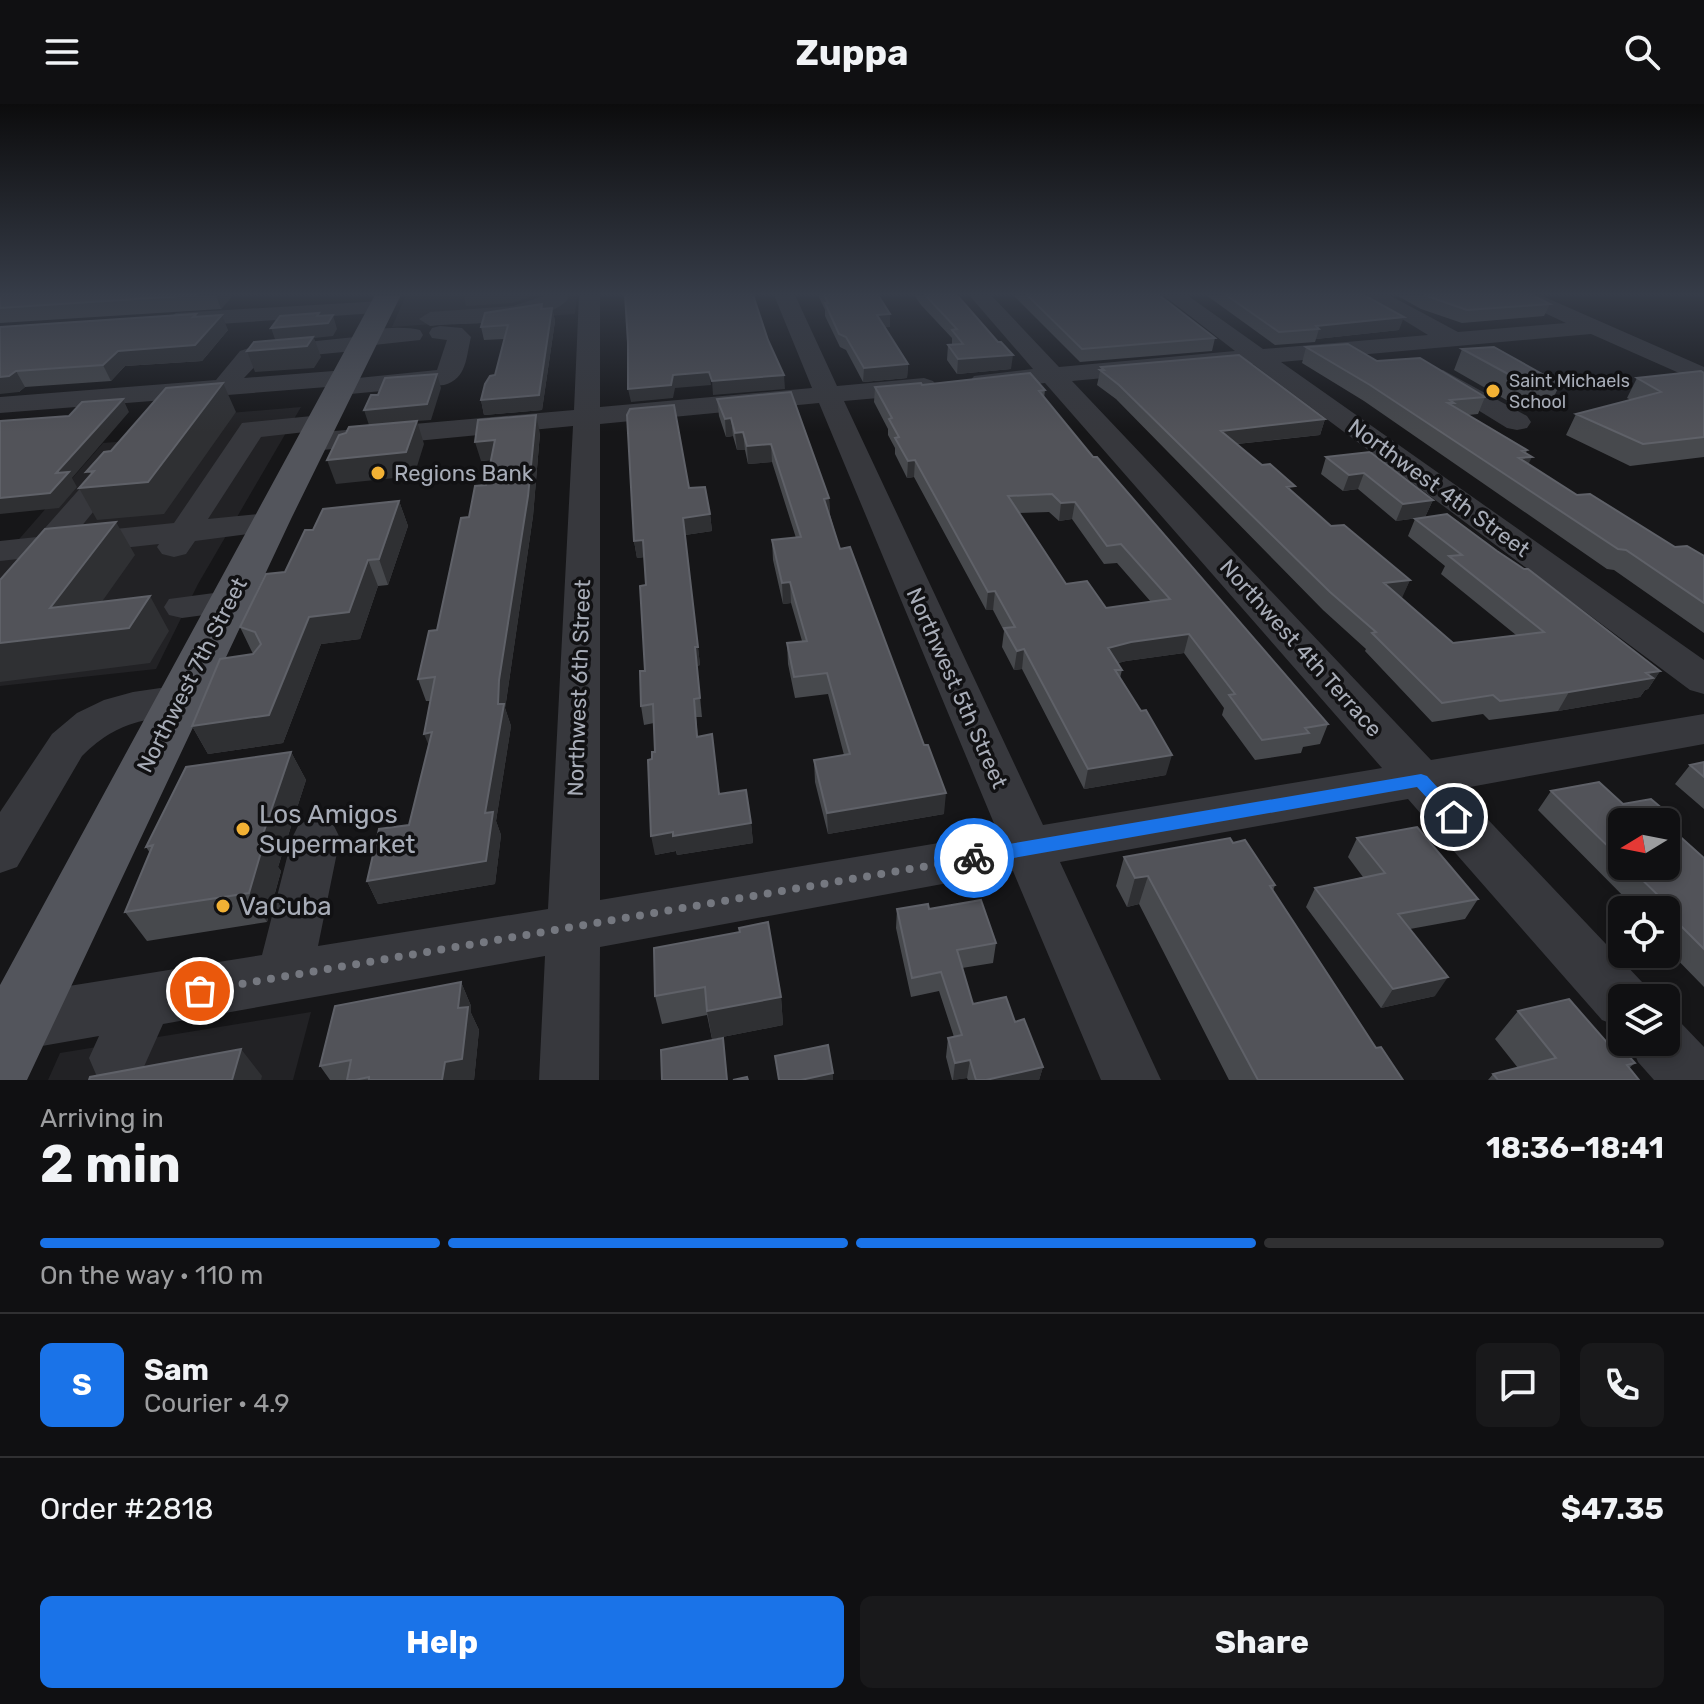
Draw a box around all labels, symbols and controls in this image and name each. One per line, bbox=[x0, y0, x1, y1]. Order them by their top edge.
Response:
icon: menu bbox=[40, 30, 84, 74]
icon: search bbox=[1620, 30, 1664, 74]
text: Zuppa bbox=[796, 31, 908, 74]
place label: Saint Michaels School bbox=[1509, 370, 1630, 413]
marker: Saint Michaels School bbox=[1484, 382, 1502, 400]
street label: Northwest 4th Street bbox=[1343, 413, 1535, 563]
place label: Regions Bank bbox=[394, 460, 534, 487]
marker: Regions Bank bbox=[369, 464, 387, 482]
street label: Northwest 4th Terrace bbox=[1214, 554, 1388, 742]
street label: Northwest 7th Street bbox=[131, 573, 253, 777]
street label: Northwest 6th Street bbox=[562, 579, 596, 797]
street label: Northwest 5th Street bbox=[901, 583, 1014, 793]
pin bbox=[1420, 783, 1488, 851]
icon: home bbox=[1432, 795, 1476, 839]
place label: Los Amigos Supermarket bbox=[259, 799, 416, 860]
north arrow bbox=[1608, 808, 1680, 880]
map controls bbox=[1608, 808, 1680, 1056]
courier bbox=[934, 818, 1014, 898]
marker: Los Amigos Supermarket bbox=[234, 820, 252, 838]
icon: bike bbox=[952, 836, 996, 880]
place label: VaCuba bbox=[239, 891, 332, 922]
button: locate bbox=[1608, 896, 1680, 968]
marker: VaCuba bbox=[214, 897, 232, 915]
pin bbox=[166, 957, 234, 1025]
icon: bag bbox=[178, 969, 222, 1013]
button: layers bbox=[1608, 984, 1680, 1056]
text: Arriving in bbox=[40, 1103, 164, 1134]
text: 18:36–18:41 bbox=[1486, 1130, 1664, 1166]
text: 2 min bbox=[40, 1133, 181, 1195]
text: On the way · 110 m bbox=[40, 1260, 263, 1291]
button: chat bbox=[1476, 1343, 1560, 1427]
button: phone bbox=[1580, 1343, 1664, 1427]
text: Sam bbox=[144, 1352, 209, 1388]
text: S bbox=[72, 1367, 92, 1403]
text: Courier · 4.9 bbox=[144, 1388, 290, 1419]
text: Order #2818 bbox=[40, 1491, 214, 1527]
text: $47.35 bbox=[1561, 1491, 1664, 1527]
button: Help bbox=[40, 1596, 844, 1688]
button: Share bbox=[860, 1596, 1664, 1688]

